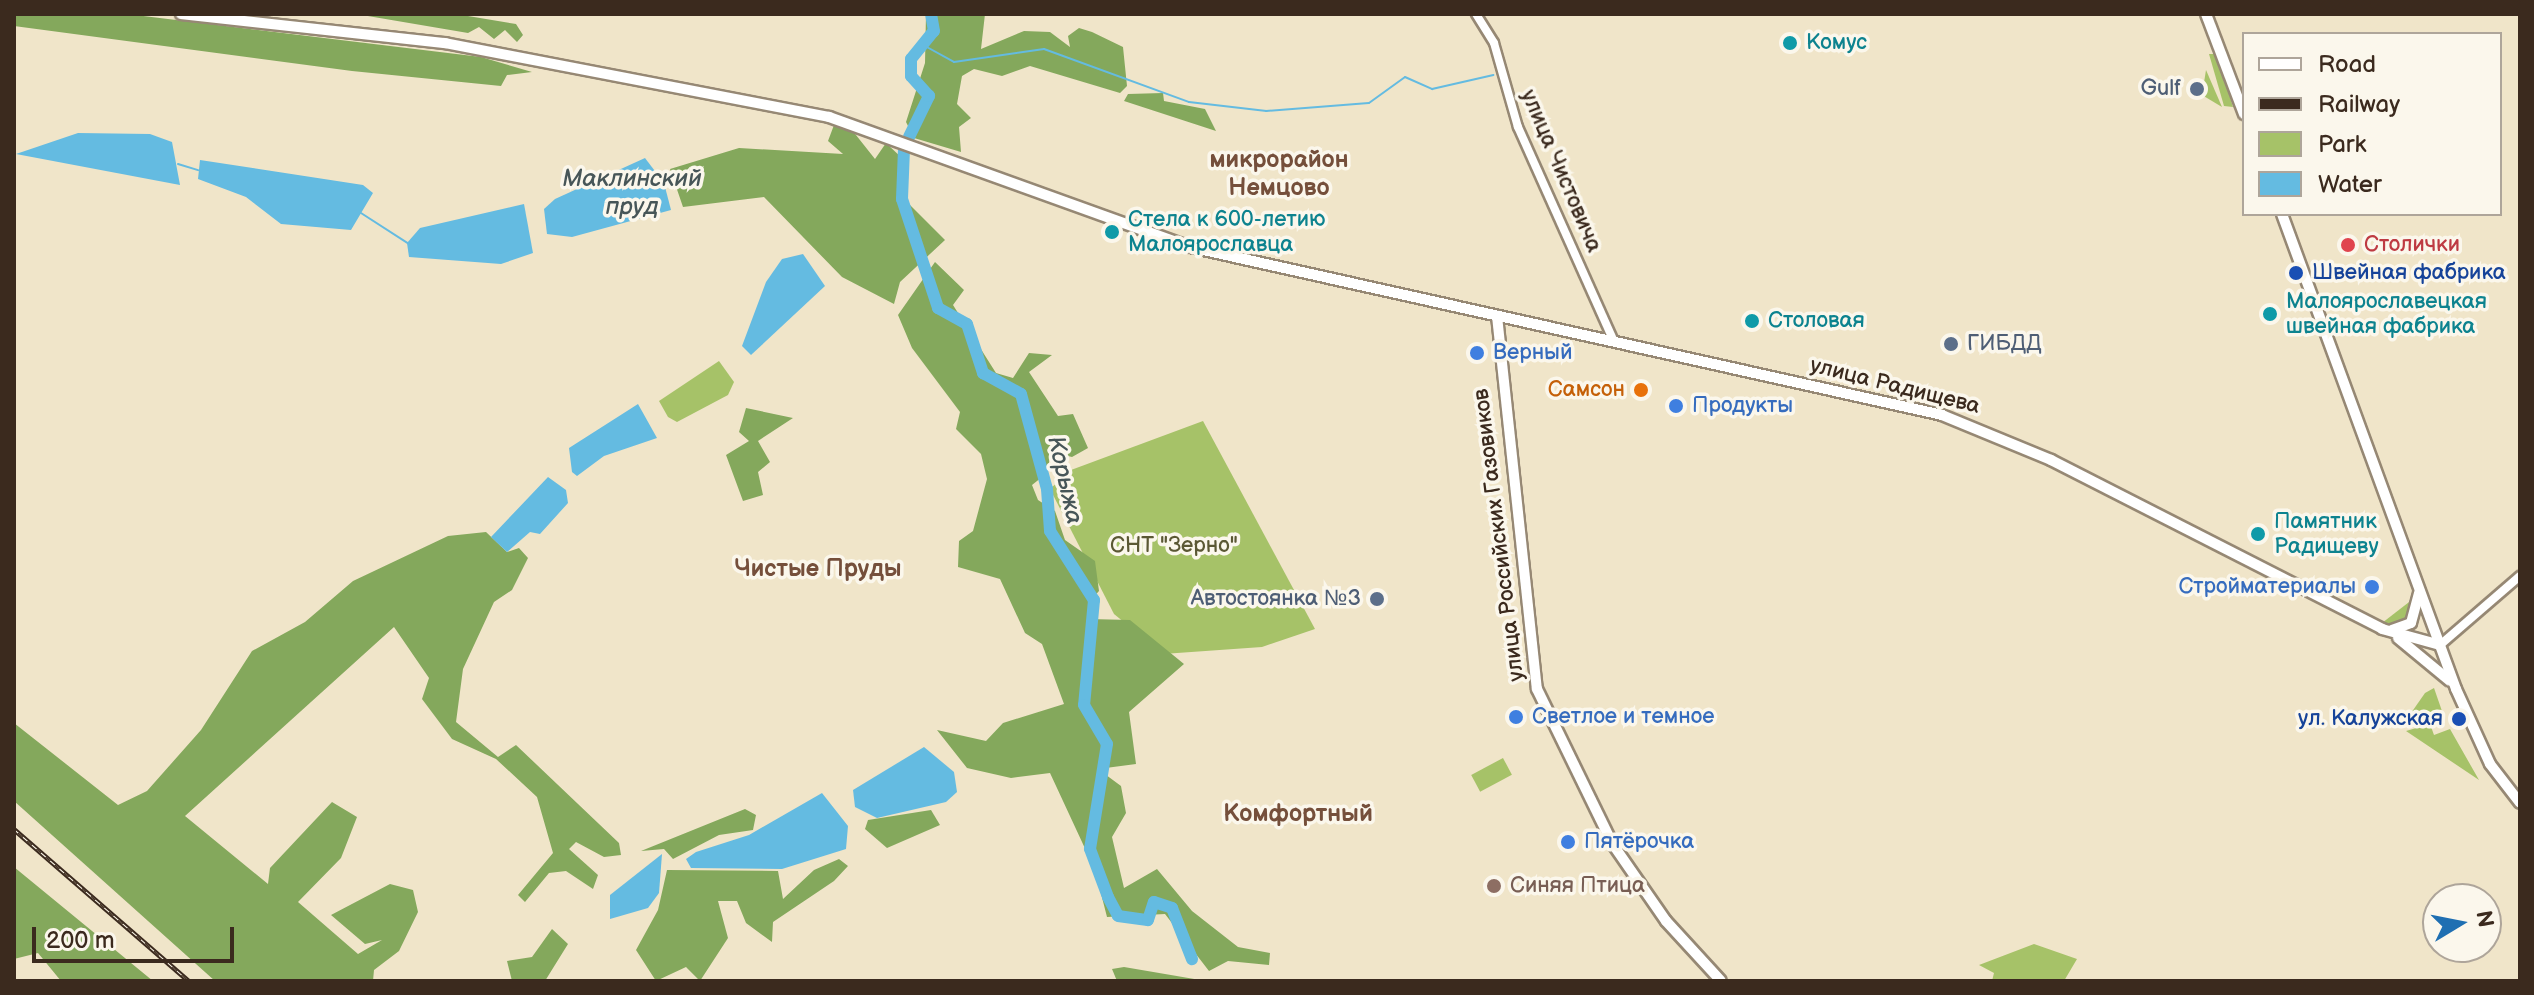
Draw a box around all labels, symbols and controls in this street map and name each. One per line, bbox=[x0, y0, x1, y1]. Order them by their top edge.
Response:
place label: Комус bbox=[1806, 30, 1867, 56]
legend bbox=[2242, 32, 2502, 216]
marker: Комус bbox=[1781, 34, 1799, 52]
text: Road bbox=[2318, 50, 2376, 79]
place label: Gulf bbox=[2141, 76, 2181, 102]
marker: Gulf bbox=[2188, 80, 2206, 98]
street label: улица Чистовича bbox=[1515, 86, 1607, 256]
text: Railway bbox=[2318, 90, 2400, 119]
text: Park bbox=[2318, 130, 2366, 159]
district label: микрорайон Немцово bbox=[1210, 146, 1348, 202]
water label: Маклинский пруд bbox=[562, 165, 702, 221]
text: Water bbox=[2318, 170, 2382, 199]
place label: Стела к 600-летию Малоярославца bbox=[1128, 206, 1325, 258]
marker: Стела к 600-летию Малоярославца bbox=[1103, 223, 1121, 241]
place label: Столички bbox=[2364, 232, 2460, 258]
marker: Столички bbox=[2339, 236, 2357, 254]
place label: Швейная фабрика bbox=[2312, 260, 2506, 286]
marker: Швейная фабрика bbox=[2287, 264, 2305, 282]
place label: Малоярославецкая швейная фабрика bbox=[2286, 288, 2487, 340]
marker: Малоярославецкая швейная фабрика bbox=[2261, 305, 2279, 323]
place label: Столовая bbox=[1768, 308, 1865, 334]
marker: Столовая bbox=[1743, 312, 1761, 330]
place label: ГИБДД bbox=[1967, 331, 2042, 357]
marker: ГИБДД bbox=[1942, 335, 1960, 353]
place label: Верный bbox=[1493, 340, 1572, 366]
marker: Верный bbox=[1468, 344, 1486, 362]
street label: улица Радищева bbox=[1807, 352, 1983, 420]
place label: Самсон bbox=[1548, 377, 1625, 403]
marker: Самсон bbox=[1632, 381, 1650, 399]
street label: улица Российских Газовиков bbox=[1468, 387, 1530, 683]
place label: Продукты bbox=[1692, 393, 1793, 419]
marker: Продукты bbox=[1667, 397, 1685, 415]
water label: Корыжа bbox=[1041, 433, 1089, 527]
place label: Памятник Радищеву bbox=[2274, 508, 2379, 560]
marker: Памятник Радищеву bbox=[2249, 525, 2267, 543]
park label: СНТ "Зерно" bbox=[1110, 533, 1238, 559]
district label: Чистые Пруды bbox=[734, 555, 902, 583]
place label: Стройматериалы bbox=[2178, 574, 2356, 600]
marker: Стройматериалы bbox=[2363, 578, 2381, 596]
place label: Автостоянка №3 bbox=[1191, 586, 1361, 612]
marker: Автостоянка №3 bbox=[1368, 590, 1386, 608]
place label: Светлое и темное bbox=[1532, 704, 1714, 730]
place label: ул. Калужская bbox=[2298, 706, 2443, 732]
marker: Светлое и темное bbox=[1507, 708, 1525, 726]
marker: ул. Калужская bbox=[2450, 710, 2468, 728]
district label: Комфортный bbox=[1223, 800, 1373, 828]
place label: Пятёрочка bbox=[1584, 829, 1694, 855]
marker: Пятёрочка bbox=[1559, 833, 1577, 851]
place label: Синяя Птица bbox=[1510, 873, 1645, 899]
marker: Синяя Птица bbox=[1485, 877, 1503, 895]
north arrow bbox=[2422, 883, 2502, 963]
text: N bbox=[2469, 909, 2499, 930]
scale bar bbox=[36, 911, 238, 961]
text: 200 m bbox=[46, 926, 115, 955]

